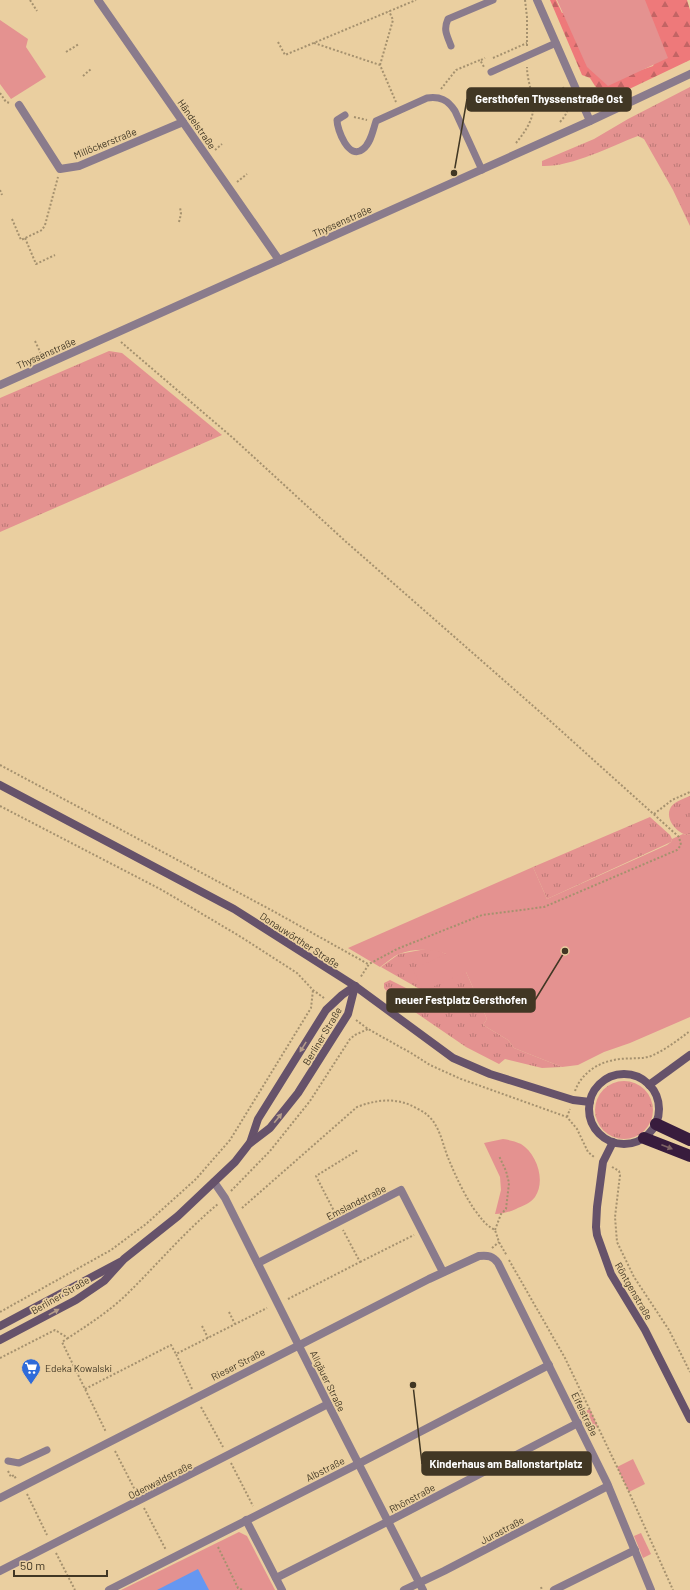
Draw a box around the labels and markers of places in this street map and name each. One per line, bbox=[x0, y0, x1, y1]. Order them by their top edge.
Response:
callout: Gersthofen Thyssenstraße Ost bbox=[467, 88, 631, 111]
callout: neuer Festplatz Gersthofen bbox=[387, 989, 535, 1012]
supermarket icon: Edeka Kowalski bbox=[20, 1357, 42, 1385]
place label: Edeka Kowalski bbox=[45, 1362, 112, 1374]
callout: Kinderhaus am Ballonstartplatz bbox=[422, 1452, 591, 1475]

